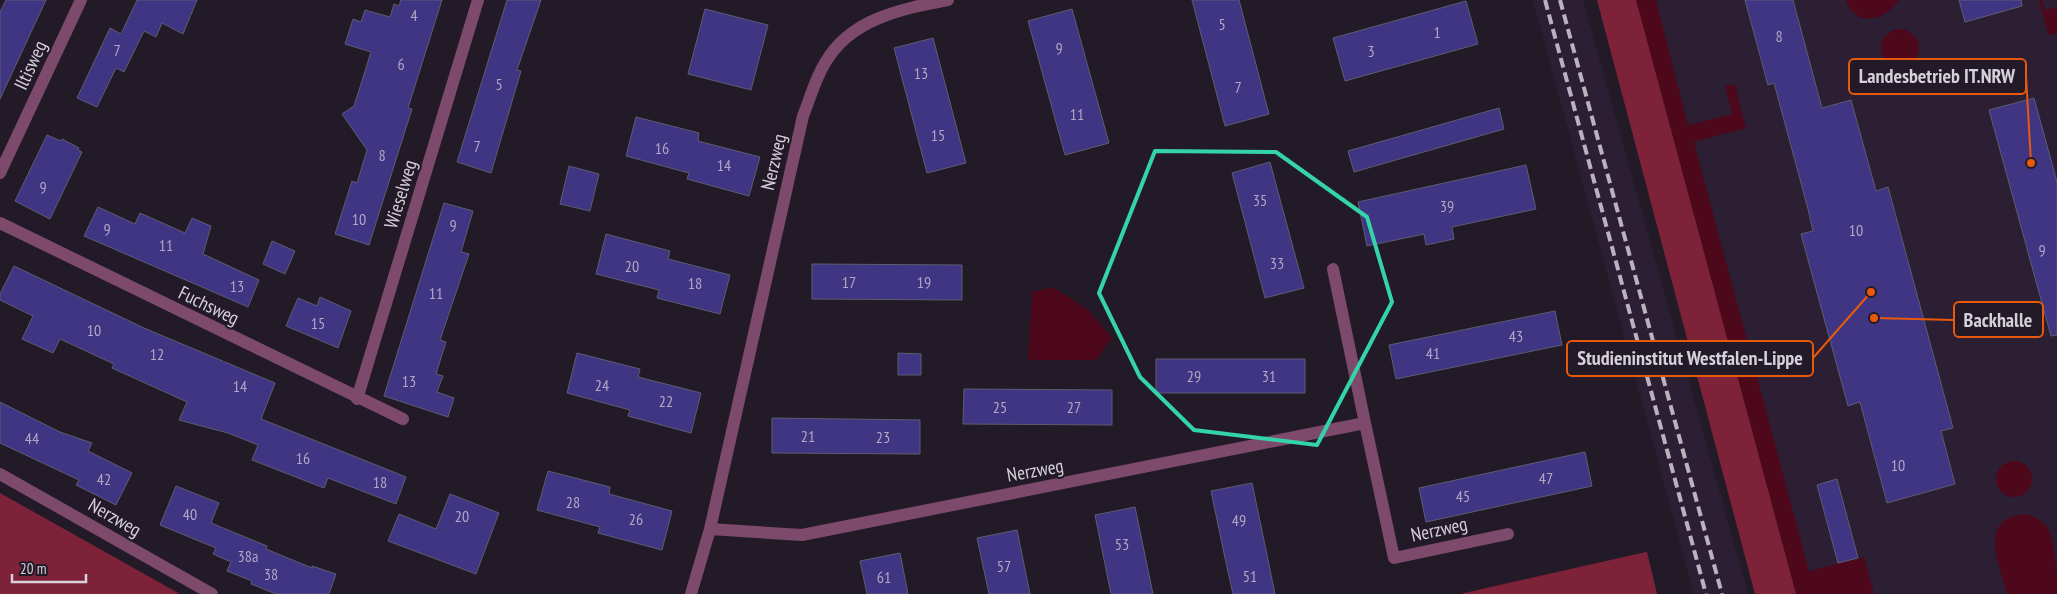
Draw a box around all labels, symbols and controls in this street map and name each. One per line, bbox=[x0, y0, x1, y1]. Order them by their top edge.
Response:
house number: 4 bbox=[410, 5, 418, 25]
house number: 5 bbox=[1218, 14, 1226, 34]
house number: 1 bbox=[1433, 22, 1441, 42]
house number: 8 bbox=[1775, 26, 1783, 46]
street label: Iltisweg bbox=[8, 37, 52, 93]
house number: 9 bbox=[1055, 38, 1063, 58]
house number: 7 bbox=[113, 40, 121, 60]
house number: 3 bbox=[1367, 41, 1375, 61]
house number: 6 bbox=[397, 54, 405, 74]
callout: Landesbetrieb IT.NRW bbox=[1849, 59, 2026, 94]
house number: 13 bbox=[914, 63, 928, 83]
text: Landesbetrieb IT.NRW bbox=[1859, 63, 2016, 89]
house number: 5 bbox=[495, 74, 503, 94]
house number: 7 bbox=[1234, 77, 1242, 97]
house number: 11 bbox=[1070, 104, 1084, 124]
house number: 15 bbox=[931, 125, 945, 145]
street label: Nerzweg bbox=[755, 132, 791, 192]
house number: 7 bbox=[473, 136, 481, 156]
house number: 16 bbox=[655, 138, 669, 158]
house number: 8 bbox=[378, 145, 386, 165]
house number: 14 bbox=[717, 155, 731, 175]
street label: Wieselweg bbox=[378, 157, 422, 231]
house number: 9 bbox=[39, 177, 47, 197]
house number: 35 bbox=[1253, 190, 1267, 210]
house number: 39 bbox=[1440, 196, 1454, 216]
house number: 10 bbox=[352, 209, 366, 229]
house number: 9 bbox=[449, 215, 457, 235]
house number: 9 bbox=[103, 219, 111, 239]
house number: 10 bbox=[1849, 220, 1863, 240]
house number: 11 bbox=[159, 235, 173, 255]
house number: 9 bbox=[2038, 240, 2046, 260]
house number: 33 bbox=[1270, 253, 1284, 273]
house number: 20 bbox=[625, 256, 639, 276]
house number: 17 bbox=[842, 272, 856, 292]
house number: 19 bbox=[917, 272, 931, 292]
house number: 18 bbox=[688, 273, 702, 293]
house number: 13 bbox=[230, 276, 244, 296]
street label: Fuchsweg bbox=[175, 280, 243, 330]
house number: 11 bbox=[429, 283, 443, 303]
callout: Backhalle bbox=[1954, 302, 2043, 337]
text: Backhalle bbox=[1964, 307, 2032, 333]
house number: 15 bbox=[311, 313, 325, 333]
house number: 10 bbox=[87, 320, 101, 340]
house number: 43 bbox=[1509, 326, 1523, 346]
callout: Studieninstitut Westfalen-Lippe bbox=[1567, 341, 1813, 376]
house number: 41 bbox=[1426, 343, 1440, 363]
house number: 12 bbox=[150, 344, 164, 364]
text: Studieninstitut Westfalen-Lippe bbox=[1577, 345, 1803, 371]
house number: 29 bbox=[1187, 366, 1201, 386]
house number: 31 bbox=[1262, 366, 1276, 386]
house number: 13 bbox=[402, 371, 416, 391]
house number: 24 bbox=[595, 375, 609, 395]
house number: 14 bbox=[233, 376, 247, 396]
house number: 22 bbox=[659, 391, 673, 411]
house number: 25 bbox=[993, 397, 1007, 417]
house number: 27 bbox=[1067, 397, 1081, 417]
house number: 21 bbox=[801, 426, 815, 446]
house number: 23 bbox=[876, 427, 890, 447]
house number: 44 bbox=[25, 428, 39, 448]
house number: 16 bbox=[296, 448, 310, 468]
street label: Nerzweg bbox=[1005, 453, 1065, 487]
house number: 10 bbox=[1891, 455, 1905, 475]
house number: 47 bbox=[1539, 468, 1553, 488]
house number: 42 bbox=[97, 469, 111, 489]
house number: 18 bbox=[373, 472, 387, 492]
house number: 45 bbox=[1456, 486, 1470, 506]
street label: Nerzweg bbox=[84, 492, 146, 542]
house number: 28 bbox=[566, 492, 580, 512]
house number: 40 bbox=[183, 504, 197, 524]
house number: 20 bbox=[455, 506, 469, 526]
house number: 26 bbox=[629, 509, 643, 529]
house number: 49 bbox=[1232, 510, 1246, 530]
street label: Nerzweg bbox=[1409, 511, 1469, 547]
house number: 53 bbox=[1115, 534, 1129, 554]
house number: 38a bbox=[238, 546, 258, 566]
scale bar bbox=[12, 552, 86, 584]
house number: 57 bbox=[997, 556, 1011, 576]
text: 20 m bbox=[20, 559, 46, 578]
house number: 38 bbox=[264, 564, 278, 584]
house number: 51 bbox=[1243, 566, 1257, 586]
house number: 61 bbox=[877, 567, 891, 587]

